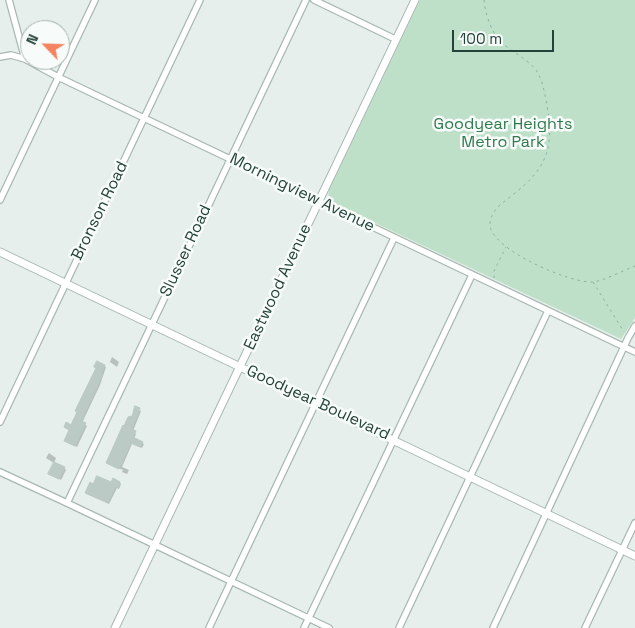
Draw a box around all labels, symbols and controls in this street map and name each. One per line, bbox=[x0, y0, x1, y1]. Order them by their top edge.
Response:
north arrow bbox=[20, 20, 70, 70]
scale bar bbox=[455, 20, 558, 52]
text: 100 m bbox=[460, 29, 502, 48]
text: N bbox=[22, 31, 42, 47]
park label: Goodyear Heights Metro Park bbox=[434, 115, 572, 153]
street label: Morningview Avenue bbox=[226, 150, 378, 236]
street label: Bronson Road bbox=[68, 158, 132, 264]
street label: Slusser Road bbox=[156, 202, 216, 300]
street label: Eastwood Avenue bbox=[240, 221, 316, 353]
street label: Goodyear Boulevard bbox=[243, 361, 393, 445]

